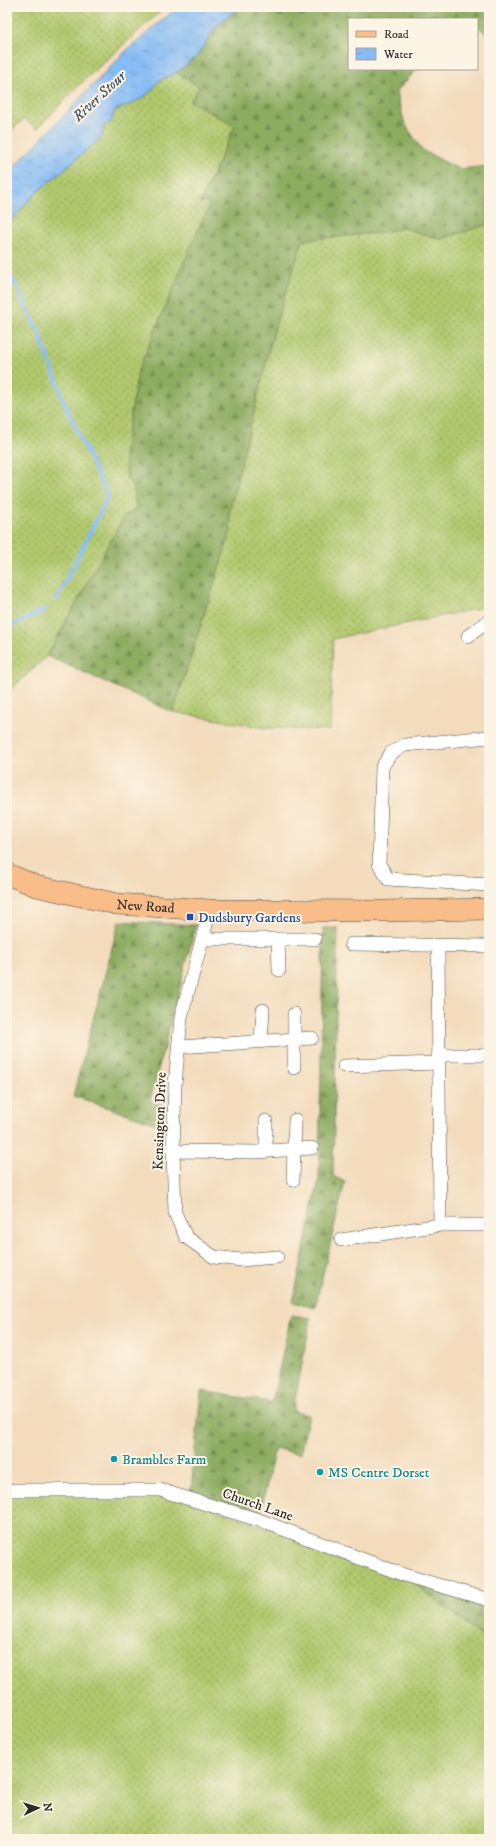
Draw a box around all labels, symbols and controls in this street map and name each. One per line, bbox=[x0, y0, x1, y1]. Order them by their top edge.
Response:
legend bbox=[348, 18, 478, 70]
text: Road bbox=[384, 27, 409, 42]
text: Water bbox=[383, 47, 413, 62]
water label: River Stour bbox=[68, 66, 131, 127]
street label: New Road bbox=[116, 896, 175, 918]
place label: Dudsbury Gardens bbox=[198, 909, 301, 927]
marker: Dudsbury Gardens bbox=[185, 912, 195, 922]
street label: Kensington Drive bbox=[149, 1072, 171, 1170]
place label: Brambles Farm bbox=[122, 1451, 207, 1469]
marker: Brambles Farm bbox=[109, 1454, 119, 1464]
place label: MS Centre Dorset bbox=[328, 1464, 430, 1482]
marker: MS Centre Dorset bbox=[315, 1467, 325, 1477]
street label: Church Lane bbox=[220, 1484, 296, 1526]
north arrow bbox=[18, 1788, 58, 1828]
text: N bbox=[40, 1802, 54, 1812]

